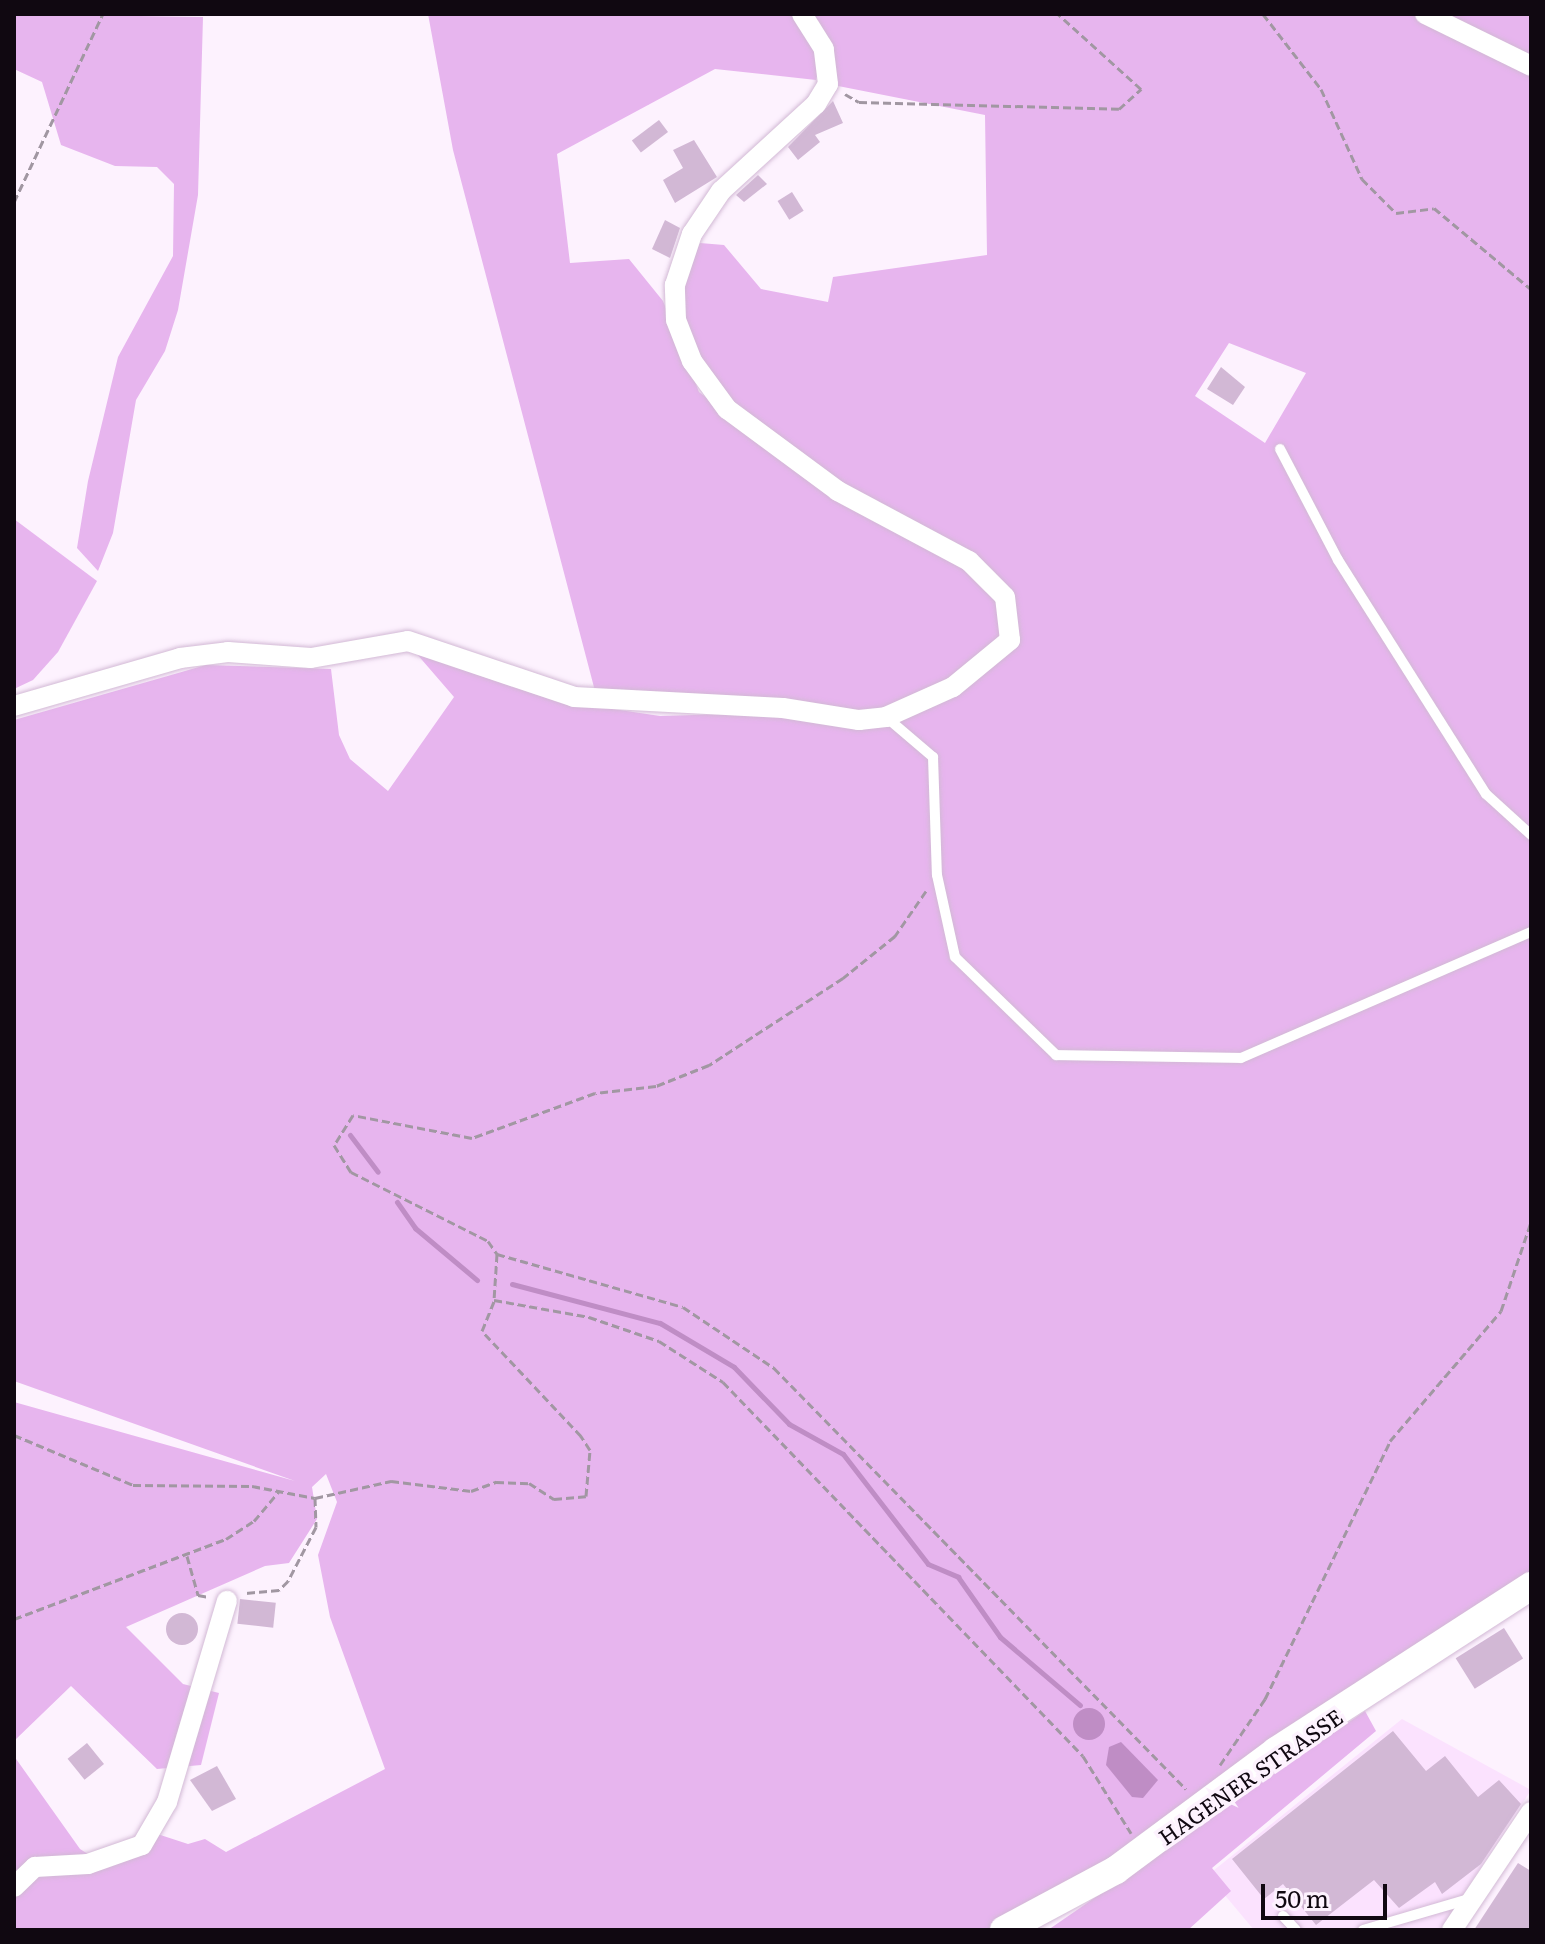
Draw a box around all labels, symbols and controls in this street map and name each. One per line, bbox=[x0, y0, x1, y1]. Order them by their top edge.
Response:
street label: HAGENER STRASSE bbox=[1153, 1702, 1347, 1850]
scale bar bbox=[1265, 1868, 1391, 1918]
text: 50 m bbox=[1275, 1880, 1329, 1915]

